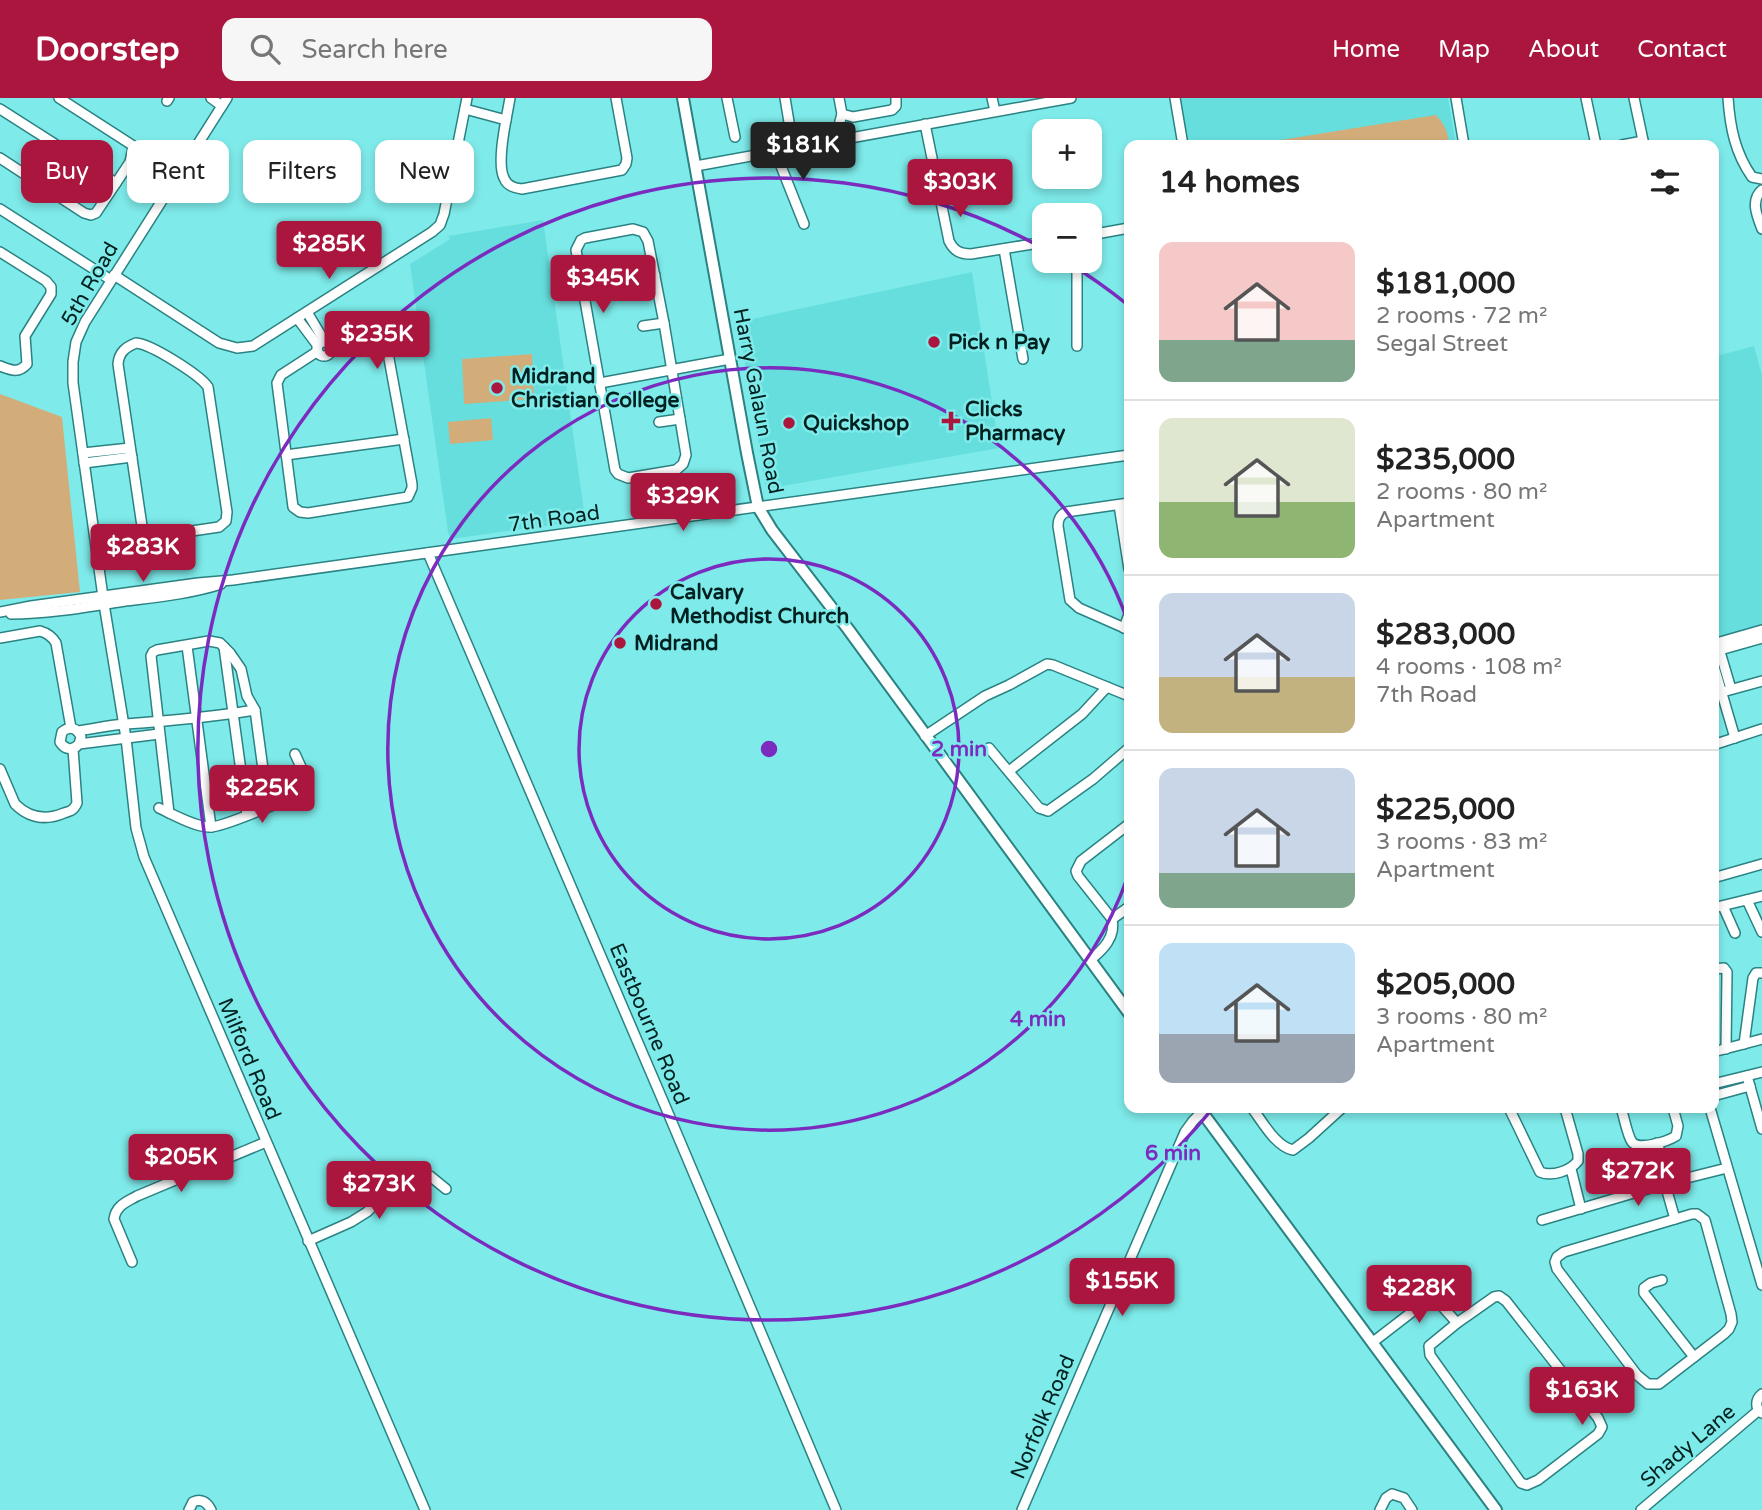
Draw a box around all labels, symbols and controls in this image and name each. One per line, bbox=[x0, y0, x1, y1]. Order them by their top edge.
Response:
search box bbox=[222, 18, 712, 81]
text: Doorstep bbox=[35, 30, 180, 69]
icon: search bbox=[246, 30, 284, 68]
text: Search here bbox=[302, 34, 448, 65]
text: Home bbox=[1332, 35, 1400, 64]
text: Map bbox=[1438, 35, 1490, 64]
text: About bbox=[1528, 35, 1599, 64]
text: Contact bbox=[1637, 35, 1727, 64]
map controls bbox=[1032, 119, 1102, 273]
button: + bbox=[1032, 119, 1102, 189]
pin: $181K bbox=[754, 122, 852, 182]
text: $181K bbox=[767, 131, 839, 159]
chip: Buy bbox=[21, 140, 113, 203]
chip: Rent bbox=[127, 140, 229, 203]
chip: Filters bbox=[243, 140, 361, 203]
chip: New bbox=[375, 140, 474, 203]
pin: $303K bbox=[911, 159, 1009, 219]
icon: filters bbox=[1646, 163, 1684, 201]
text: 14 homes bbox=[1159, 164, 1300, 201]
text: $303K bbox=[924, 168, 996, 196]
button: − bbox=[1032, 203, 1102, 273]
pin: $285K bbox=[280, 222, 378, 281]
text: $285K bbox=[293, 230, 365, 258]
street label: 5th Road bbox=[56, 238, 124, 330]
pin: $345K bbox=[554, 256, 652, 315]
text: $345K bbox=[567, 264, 639, 292]
text: $181,000 bbox=[1376, 265, 1515, 302]
icon: home bbox=[1215, 270, 1299, 354]
text: 2 rooms · 72 m² bbox=[1376, 302, 1547, 330]
street label: Harry Galaun Road bbox=[728, 306, 788, 496]
pin: $235K bbox=[328, 312, 426, 371]
text: $235K bbox=[341, 320, 413, 348]
place label: Pick n Pay bbox=[948, 330, 1051, 355]
text: Segal Street bbox=[1376, 330, 1508, 358]
marker: Pick n Pay bbox=[926, 334, 942, 350]
place label: Midrand Christian College bbox=[511, 364, 680, 413]
marker: Midrand Christian College bbox=[489, 380, 505, 396]
place label: Clicks Pharmacy bbox=[965, 397, 1066, 446]
place label: Quickshop bbox=[803, 411, 909, 436]
marker: Clicks Pharmacy bbox=[943, 413, 959, 429]
marker: Quickshop bbox=[781, 415, 797, 431]
text: $235,000 bbox=[1376, 441, 1515, 478]
icon: home bbox=[1215, 446, 1299, 530]
pin: $329K bbox=[634, 474, 732, 533]
text: 2 rooms · 80 m² bbox=[1376, 478, 1547, 506]
text: $329K bbox=[647, 482, 719, 510]
street label: 7th Road bbox=[507, 500, 601, 538]
text: Apartment bbox=[1376, 506, 1495, 534]
pin: $283K bbox=[94, 524, 192, 584]
text: $283K bbox=[107, 533, 179, 561]
place label: Calvary Methodist Church bbox=[670, 580, 849, 629]
marker: Calvary Methodist Church bbox=[648, 596, 664, 612]
text: $283,000 bbox=[1376, 616, 1515, 653]
icon: home bbox=[1215, 621, 1299, 705]
place label: Midrand bbox=[634, 631, 718, 656]
marker: Midrand bbox=[612, 635, 628, 651]
text: 4 rooms · 108 m² bbox=[1376, 653, 1562, 681]
text: 7th Road bbox=[1376, 681, 1477, 709]
centre of rings bbox=[757, 737, 781, 761]
text: 2 min bbox=[931, 737, 987, 762]
pin: $225K bbox=[213, 766, 311, 825]
text: $225K bbox=[226, 774, 298, 802]
text: $225,000 bbox=[1376, 791, 1515, 828]
icon: home bbox=[1215, 796, 1299, 880]
text: 3 rooms · 83 m² bbox=[1376, 828, 1547, 856]
text: Apartment bbox=[1376, 856, 1495, 884]
street label: Eastbourne Road bbox=[604, 940, 694, 1108]
text: $205,000 bbox=[1376, 966, 1515, 1003]
icon: home bbox=[1215, 971, 1299, 1055]
street label: Milford Road bbox=[212, 994, 286, 1124]
text: 3 rooms · 80 m² bbox=[1376, 1003, 1547, 1031]
text: 4 min bbox=[1010, 1007, 1066, 1032]
text: Apartment bbox=[1376, 1031, 1495, 1059]
pin: $205K bbox=[132, 1134, 230, 1194]
text: 6 min bbox=[1145, 1141, 1201, 1166]
text: $205K bbox=[145, 1143, 217, 1171]
pin: $272K bbox=[1589, 1148, 1687, 1208]
text: $272K bbox=[1602, 1157, 1674, 1185]
pin: $273K bbox=[330, 1162, 428, 1221]
text: $273K bbox=[343, 1170, 415, 1198]
pin: $155K bbox=[1073, 1258, 1171, 1318]
pin: $228K bbox=[1370, 1266, 1468, 1325]
text: $155K bbox=[1086, 1267, 1158, 1295]
text: $228K bbox=[1383, 1274, 1455, 1302]
street label: Norfolk Road bbox=[1006, 1351, 1080, 1483]
pin: $163K bbox=[1533, 1368, 1631, 1427]
text: $163K bbox=[1546, 1376, 1618, 1404]
street label: Shady Lane bbox=[1636, 1399, 1741, 1493]

